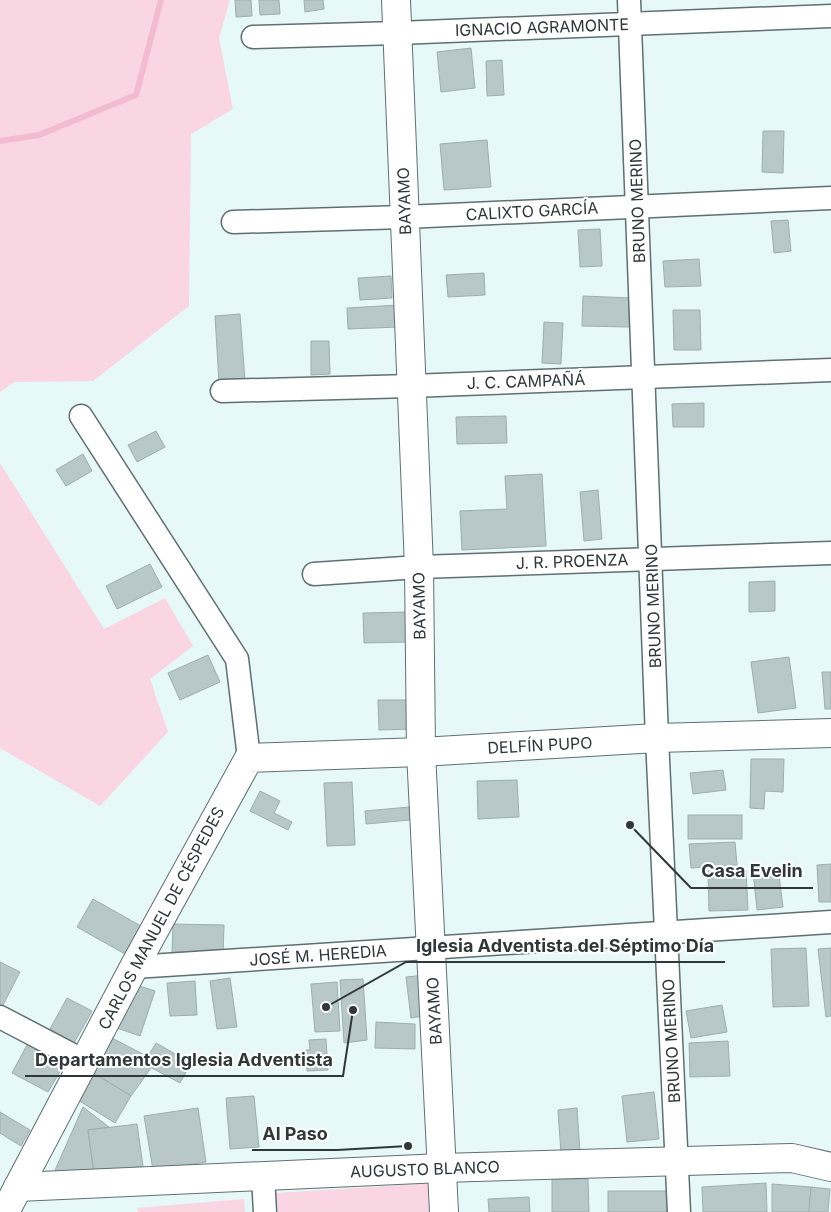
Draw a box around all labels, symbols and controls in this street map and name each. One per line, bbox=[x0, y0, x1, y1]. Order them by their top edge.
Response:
street label: IGNACIO AGRAMONTE bbox=[455, 14, 629, 40]
street label: BRUNO MERINO bbox=[625, 138, 649, 264]
street label: BAYAMO bbox=[393, 167, 415, 235]
street label: CALIXTO GARCÍA bbox=[465, 198, 599, 224]
street label: J. C. CAMPAÑÁ bbox=[466, 369, 586, 393]
street label: BRUNO MERINO bbox=[641, 543, 665, 669]
street label: J. R. PROENZA bbox=[515, 549, 629, 573]
street label: BAYAMO bbox=[408, 572, 430, 640]
street label: DELFÍN PUPO bbox=[487, 732, 593, 758]
street label: CARLOS MANUEL DE CÉSPEDES bbox=[94, 803, 228, 1033]
callout: Casa Evelin bbox=[691, 855, 813, 888]
text: Casa Evelin bbox=[701, 860, 803, 881]
callout: Iglesia Adventista del Séptimo Día bbox=[406, 929, 725, 962]
text: Iglesia Adventista del Séptimo Día bbox=[416, 935, 714, 956]
street label: JOSÉ M. HEREDIA bbox=[249, 940, 387, 970]
street label: BAYAMO bbox=[422, 977, 446, 1045]
street label: BRUNO MERINO bbox=[658, 978, 684, 1104]
callout: Departamentos Iglesia Adventista bbox=[25, 1043, 343, 1076]
text: Departamentos Iglesia Adventista bbox=[35, 1049, 333, 1070]
callout: Al Paso bbox=[252, 1117, 337, 1150]
text: Al Paso bbox=[262, 1123, 328, 1144]
street label: AUGUSTO BLANCO bbox=[350, 1156, 500, 1182]

